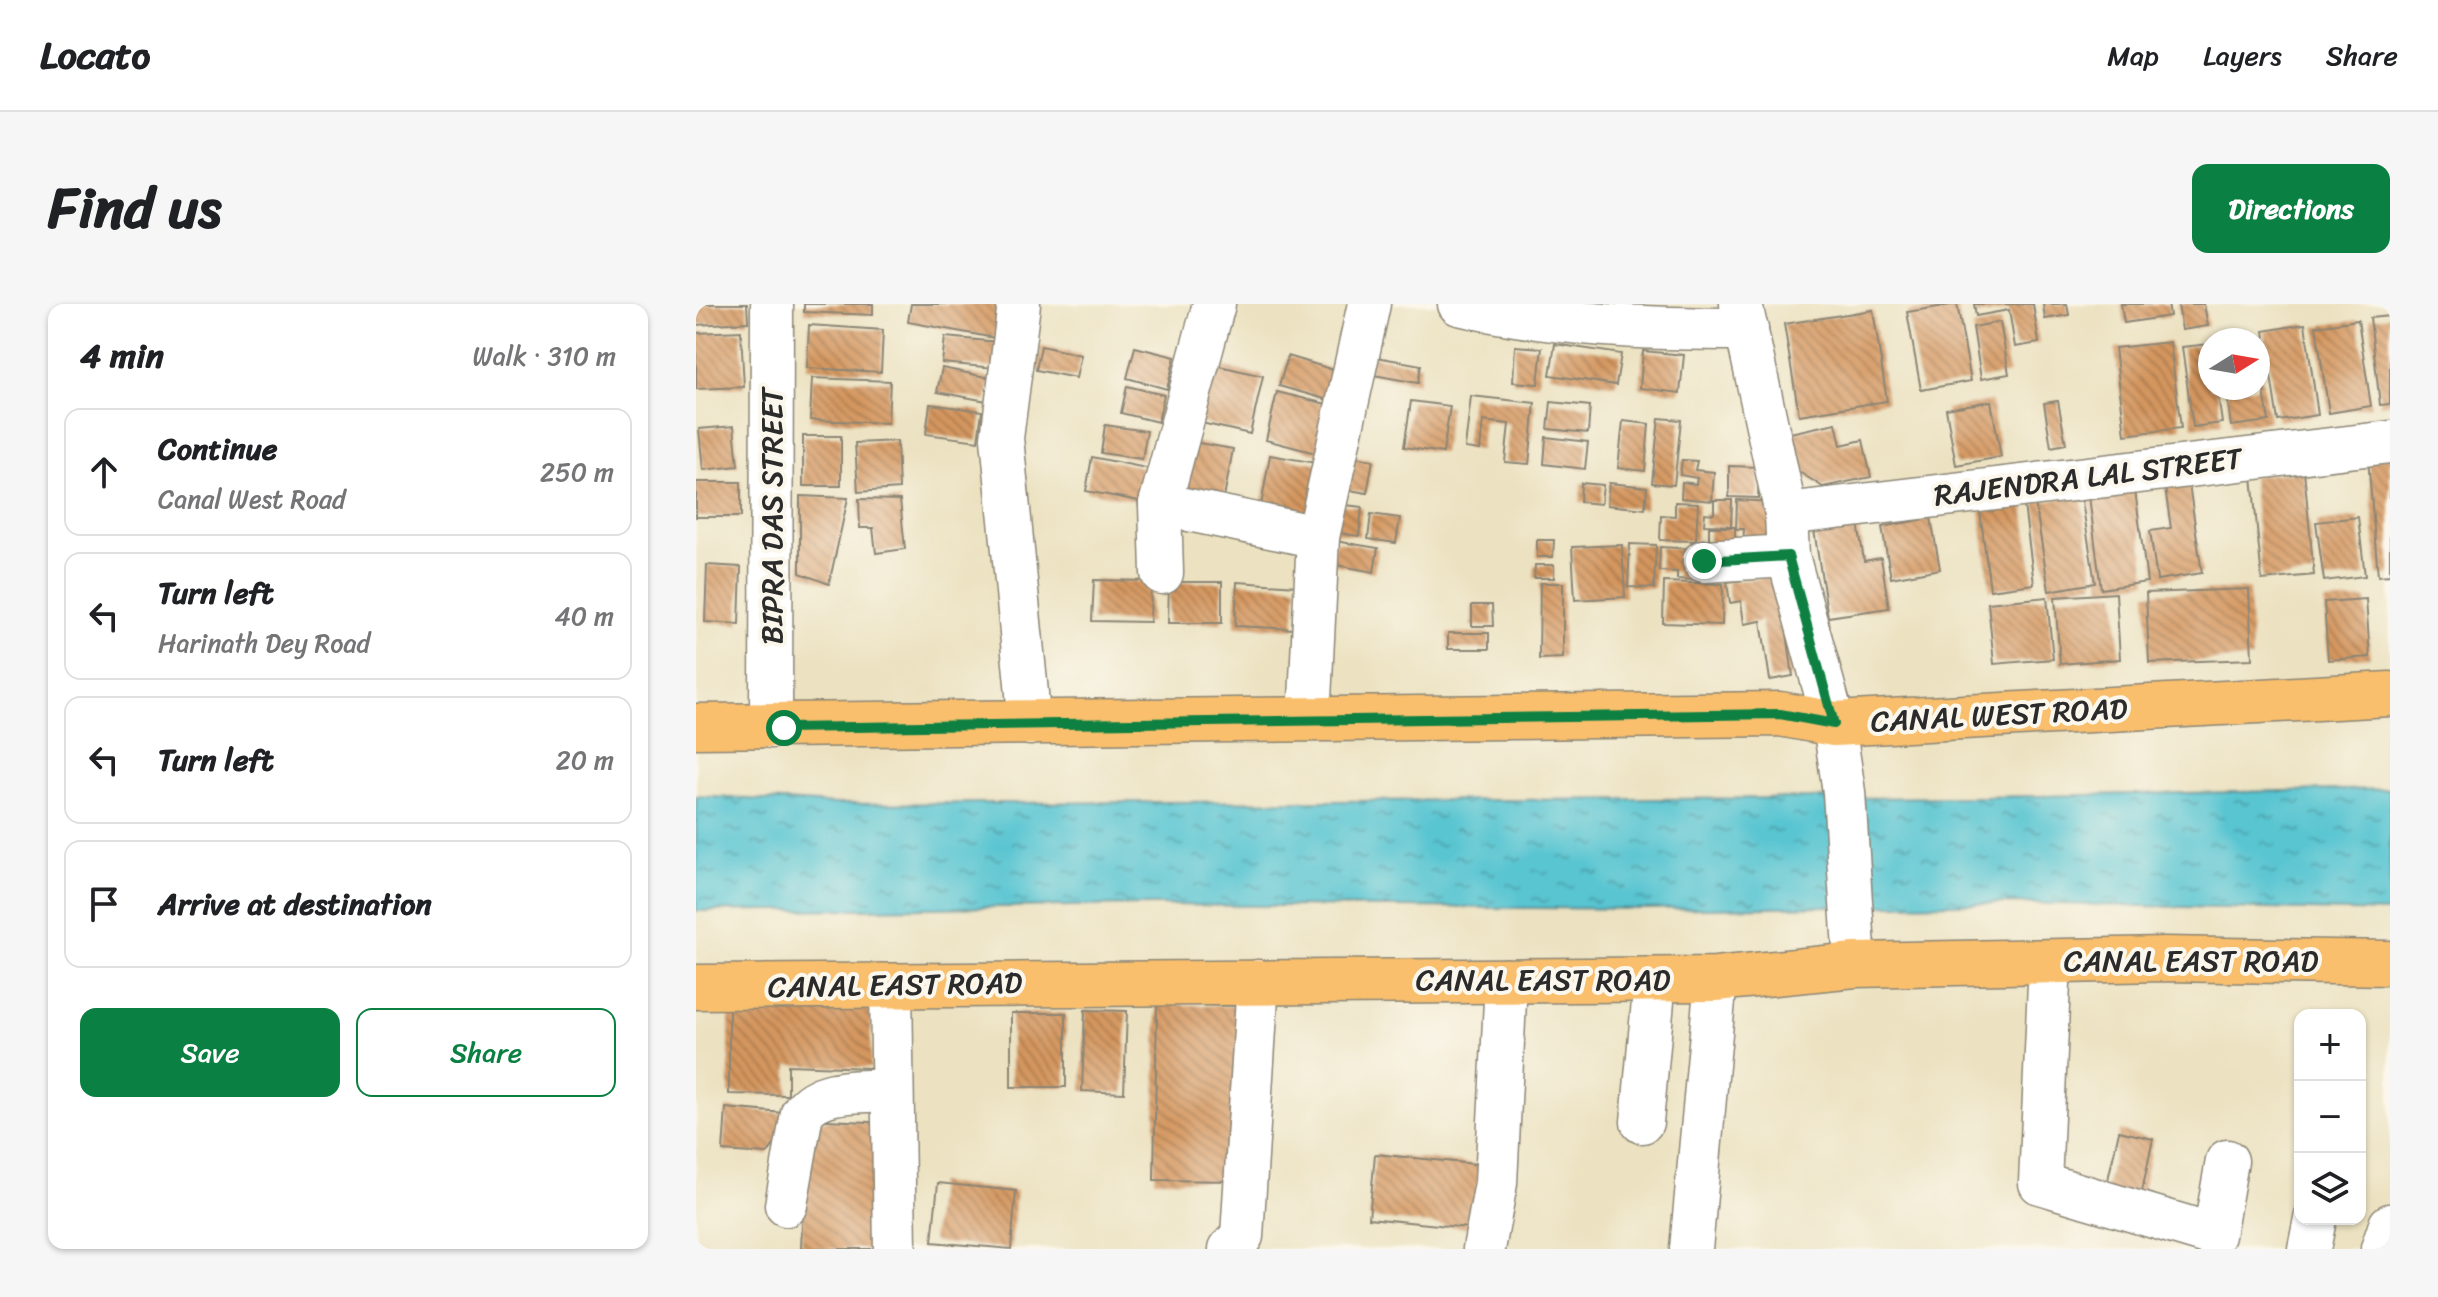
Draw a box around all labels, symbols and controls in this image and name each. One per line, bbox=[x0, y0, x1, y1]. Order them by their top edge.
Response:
text: Locato bbox=[40, 22, 150, 89]
text: Map bbox=[2107, 31, 2159, 80]
text: Layers bbox=[2203, 31, 2282, 80]
text: Share bbox=[2326, 31, 2398, 80]
text: Find us bbox=[48, 159, 221, 258]
button: Directions bbox=[2192, 164, 2390, 253]
text: 4 min bbox=[80, 326, 164, 386]
north arrow bbox=[2198, 328, 2270, 400]
text: Walk · 310 m bbox=[473, 333, 616, 379]
street label: BIPRA DAS STREET bbox=[745, 386, 799, 644]
text: Continue bbox=[158, 422, 277, 476]
street label: RAJENDRA LAL STREET bbox=[1931, 431, 2247, 523]
text: 250 m bbox=[540, 449, 614, 495]
icon: ahead bbox=[82, 450, 126, 494]
text: Canal West Road bbox=[158, 476, 346, 522]
route end bbox=[1686, 543, 1722, 579]
text: Turn left bbox=[158, 566, 274, 620]
text: 40 m bbox=[555, 593, 614, 639]
icon: left bbox=[82, 594, 126, 638]
text: Harinath Dey Road bbox=[158, 620, 370, 666]
street label: CANAL WEST ROAD bbox=[1869, 681, 2129, 749]
route start bbox=[766, 710, 802, 746]
text: Turn left bbox=[158, 733, 274, 787]
text: 20 m bbox=[556, 737, 614, 783]
icon: left bbox=[82, 738, 126, 782]
text: Arrive at destination bbox=[158, 877, 432, 931]
icon: arrive bbox=[82, 882, 126, 926]
street label: CANAL EAST ROAD bbox=[2064, 934, 2318, 988]
street label: CANAL EAST ROAD bbox=[1416, 953, 1670, 1007]
street label: CANAL EAST ROAD bbox=[767, 956, 1023, 1014]
button: Save bbox=[80, 1008, 340, 1097]
button: Share bbox=[356, 1008, 616, 1097]
map controls bbox=[2294, 1009, 2366, 1225]
button: + bbox=[2294, 1009, 2366, 1081]
button: − bbox=[2294, 1081, 2366, 1153]
button: layers bbox=[2294, 1153, 2366, 1225]

